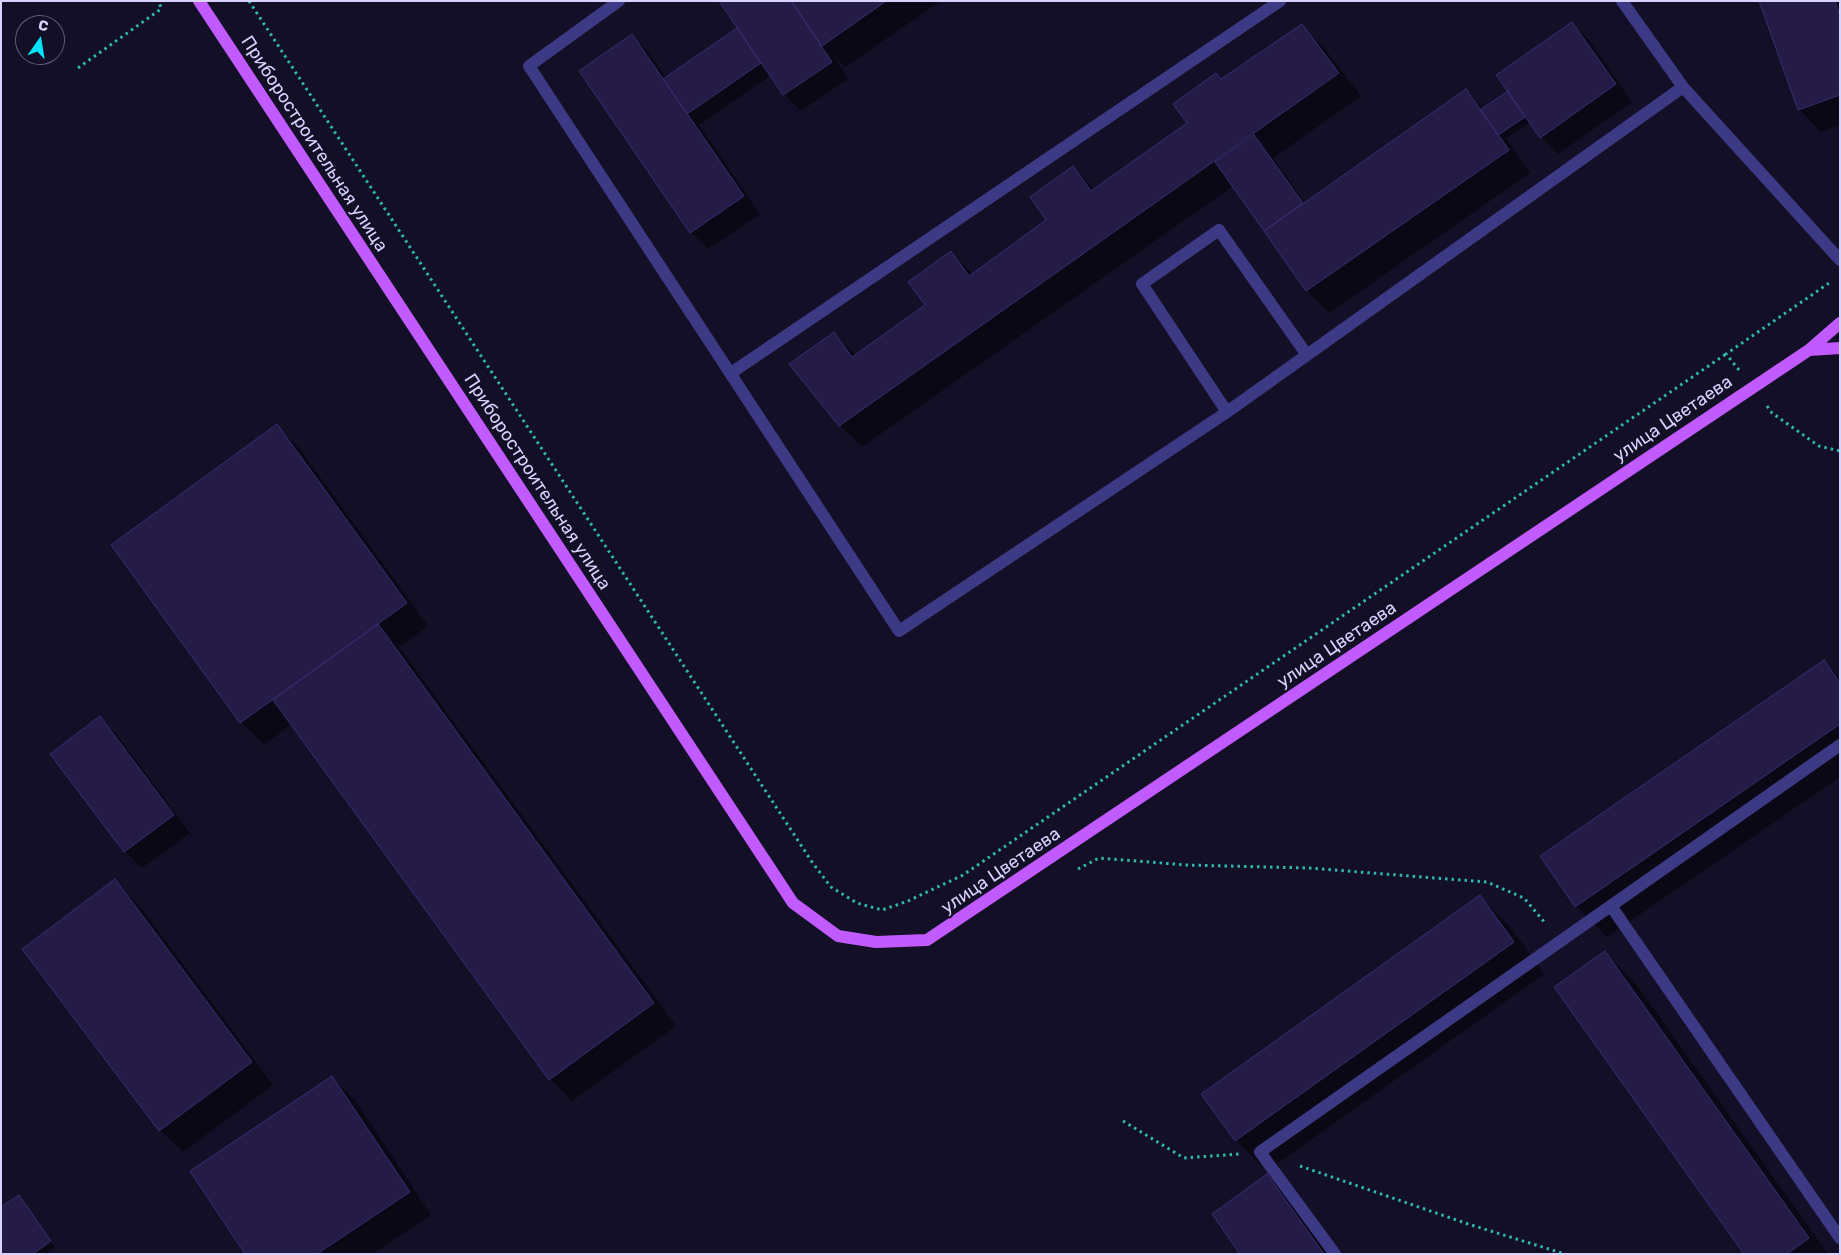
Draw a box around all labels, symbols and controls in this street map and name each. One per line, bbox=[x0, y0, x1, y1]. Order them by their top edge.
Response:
north arrow bbox=[15, 15, 65, 65]
text: С bbox=[37, 16, 50, 35]
street label: Приборостроительная улица bbox=[236, 32, 392, 256]
street label: Приборостроительная улица bbox=[459, 370, 615, 594]
street label: улица Цветаева bbox=[1609, 371, 1737, 467]
street label: улица Цветаева bbox=[1273, 597, 1401, 693]
street label: улица Цветаева bbox=[937, 823, 1065, 919]

